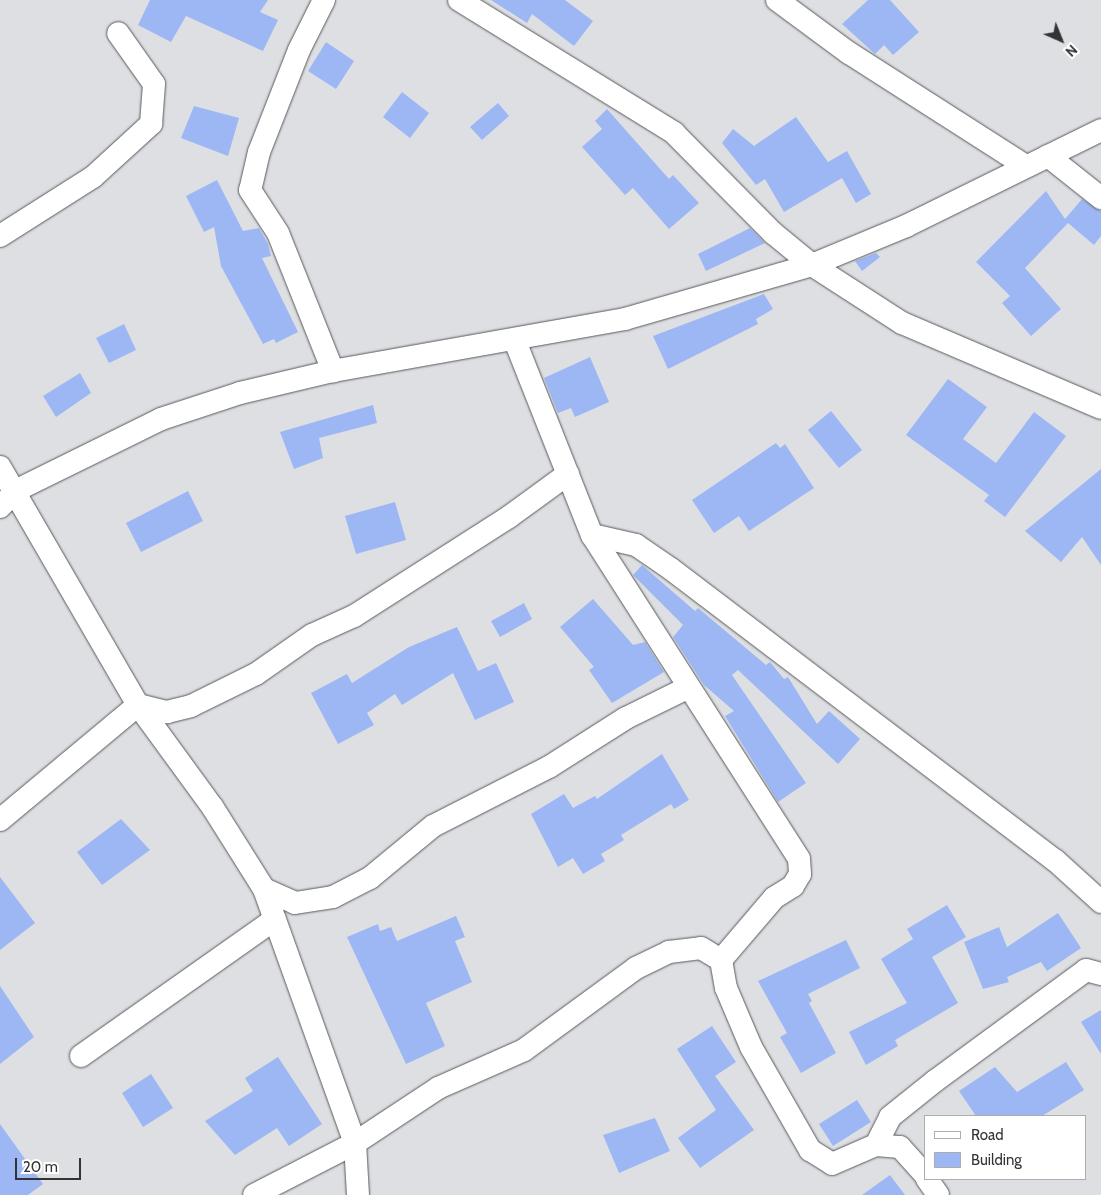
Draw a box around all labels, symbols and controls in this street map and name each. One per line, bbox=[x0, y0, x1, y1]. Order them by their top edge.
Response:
north arrow bbox=[1036, 15, 1086, 65]
text: N bbox=[1062, 41, 1081, 61]
legend bbox=[924, 1115, 1086, 1180]
text: Road bbox=[971, 1126, 1004, 1144]
scale bar bbox=[18, 1148, 84, 1180]
text: Building bbox=[971, 1151, 1022, 1169]
text: 20 m bbox=[23, 1158, 58, 1176]

